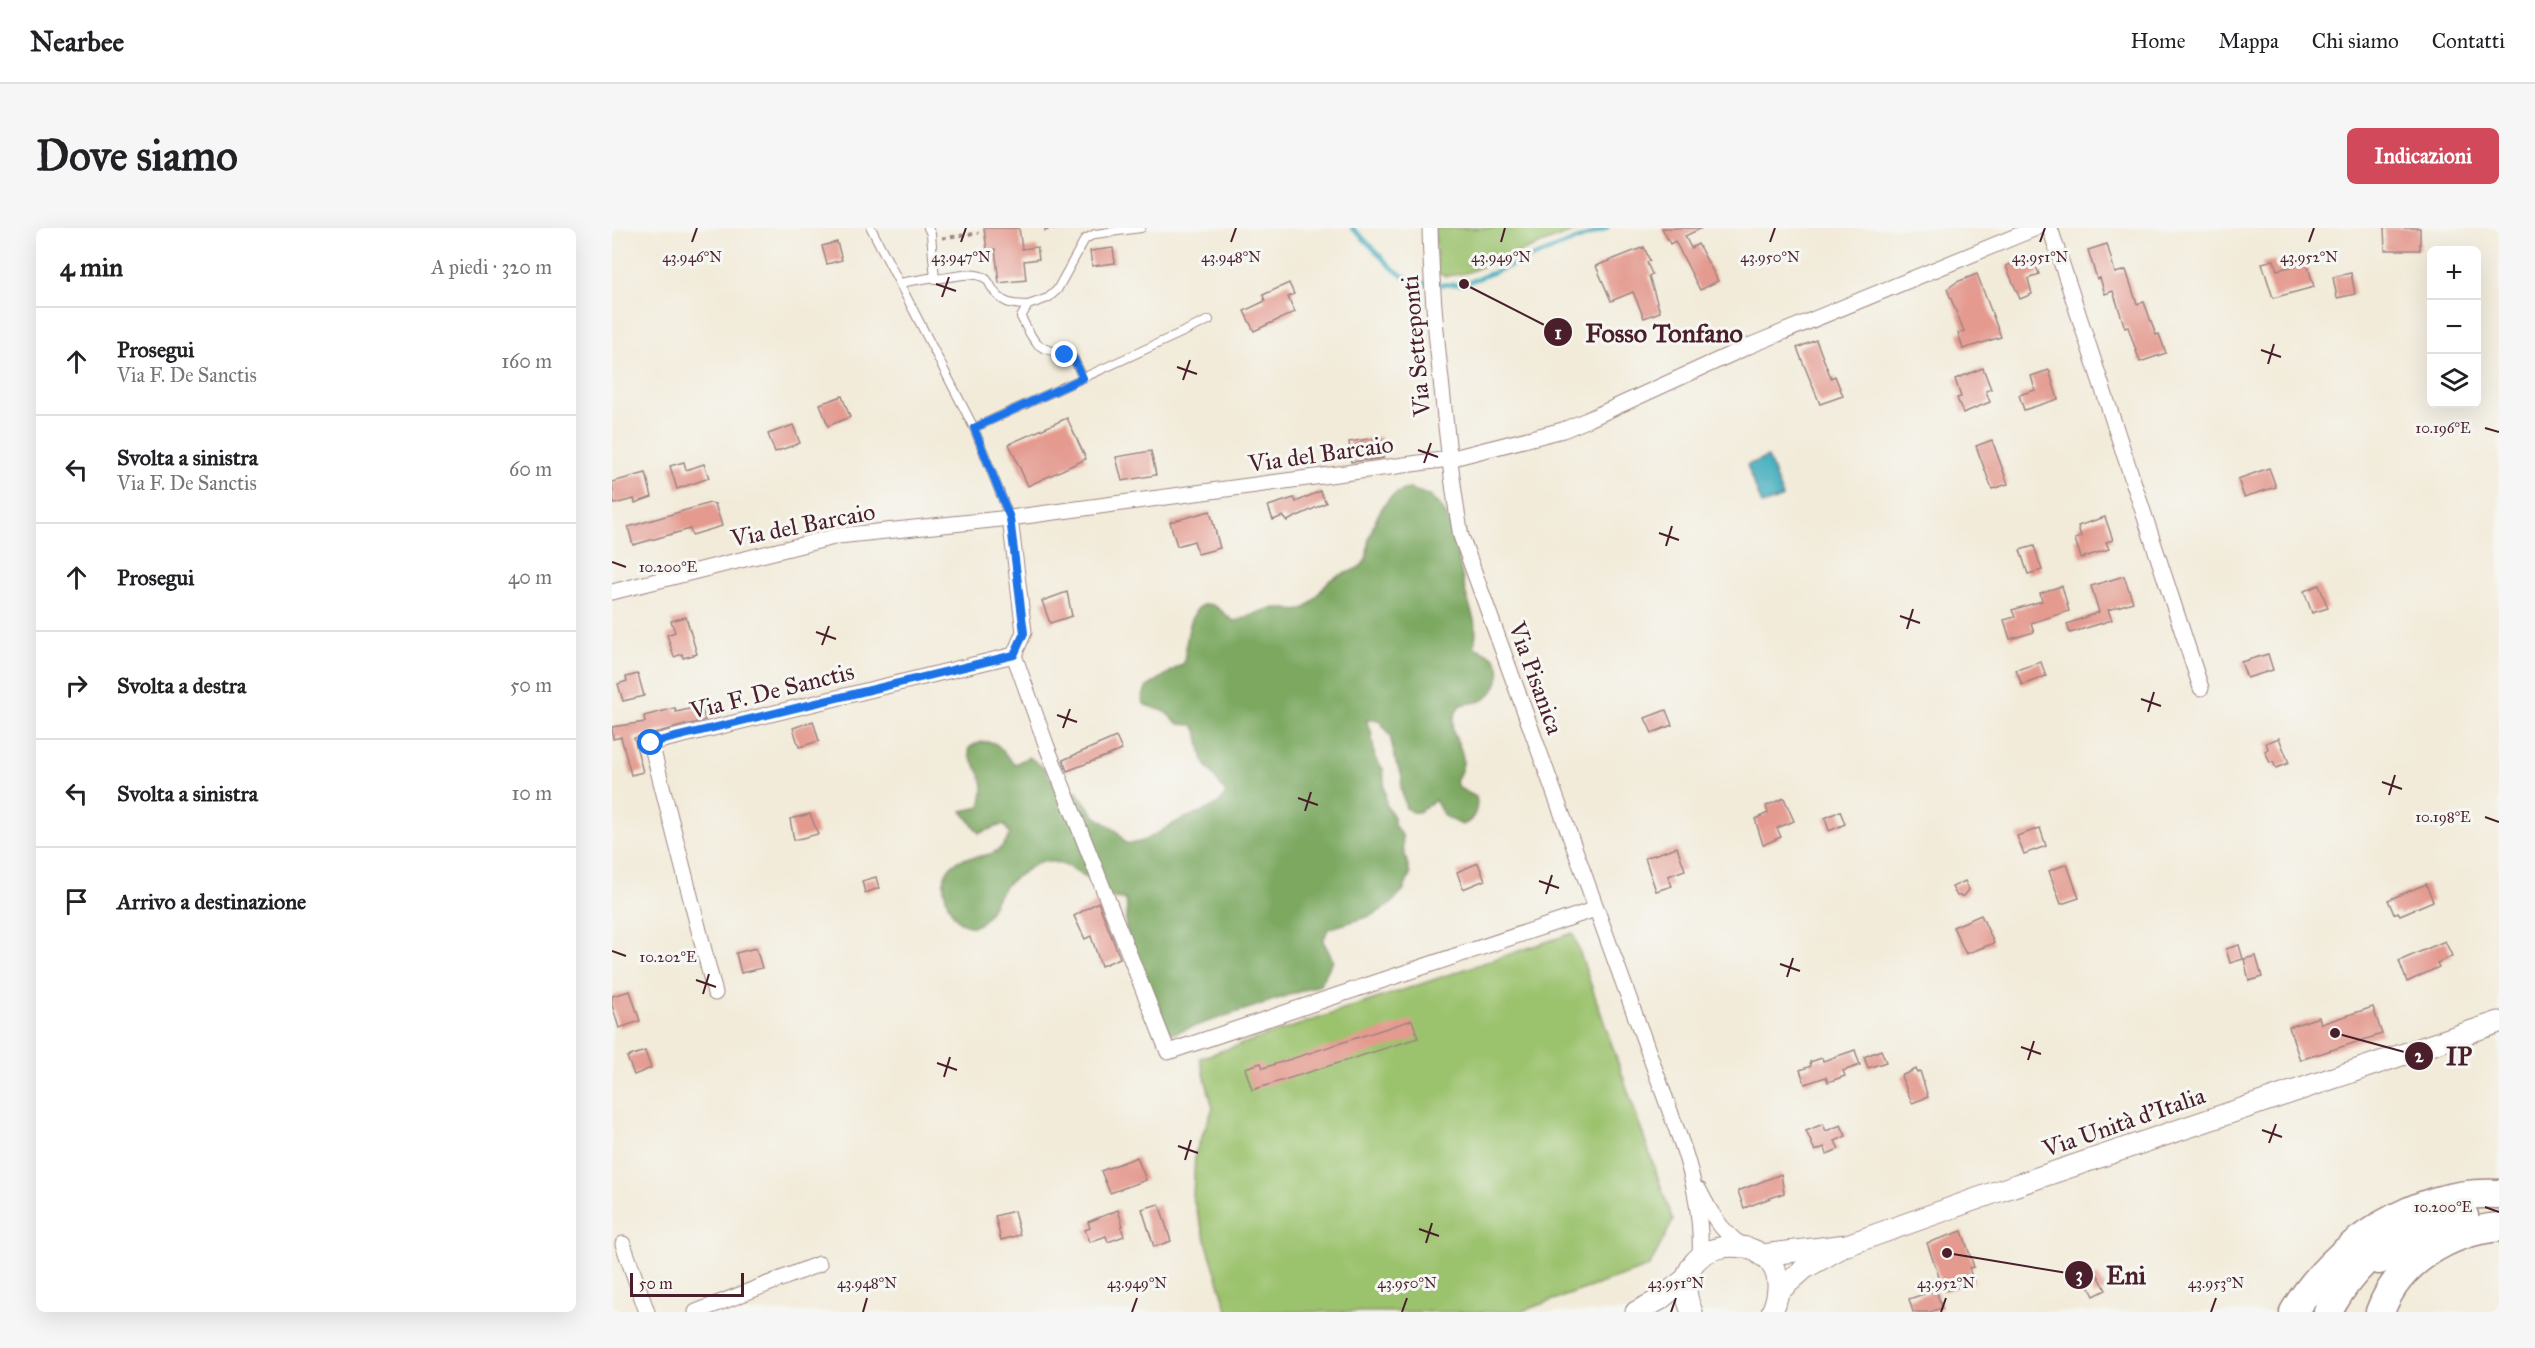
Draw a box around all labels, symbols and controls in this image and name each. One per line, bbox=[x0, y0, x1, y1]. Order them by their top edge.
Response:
text: Nearbee bbox=[30, 24, 124, 59]
text: Home bbox=[2131, 28, 2185, 54]
text: Mappa bbox=[2218, 28, 2279, 54]
text: Chi siamo bbox=[2312, 28, 2399, 54]
text: Contatti bbox=[2432, 28, 2505, 54]
button: Indicazioni bbox=[2347, 128, 2499, 184]
text: Dove siamo bbox=[36, 130, 238, 182]
map controls bbox=[2427, 246, 2481, 408]
button: + bbox=[2427, 246, 2481, 300]
text: 43.946°N bbox=[662, 248, 722, 266]
text: 43.947°N bbox=[931, 248, 991, 266]
text: 43.948°N bbox=[1201, 248, 1261, 266]
text: 43.949°N bbox=[1471, 248, 1531, 266]
text: 43.950°N bbox=[1740, 248, 1800, 266]
text: 43.951°N bbox=[2012, 248, 2069, 266]
text: 43.952°N bbox=[2280, 248, 2338, 266]
text: 4 min bbox=[60, 251, 123, 283]
text: A piedi · 320 m bbox=[431, 255, 552, 279]
street label: Via Setteponti bbox=[1395, 274, 1437, 419]
button: − bbox=[2427, 300, 2481, 354]
callout: Fosso Tonfano bbox=[1543, 310, 1755, 354]
text: Fosso Tonfano bbox=[1585, 317, 1743, 349]
text: 1 bbox=[1554, 322, 1562, 344]
text: Prosegui bbox=[117, 336, 194, 363]
route end bbox=[1051, 341, 1077, 367]
icon: ahead bbox=[60, 345, 93, 378]
text: 160 m bbox=[501, 349, 552, 373]
button: layers bbox=[2427, 354, 2481, 408]
text: Via F. De Sanctis bbox=[117, 363, 257, 387]
text: 10.196°E bbox=[2415, 419, 2471, 437]
street label: Via del Barcaio bbox=[1246, 429, 1395, 479]
text: Svolta a sinistra bbox=[117, 444, 258, 471]
icon: left bbox=[60, 453, 93, 486]
text: 60 m bbox=[509, 457, 552, 481]
text: Via F. De Sanctis bbox=[117, 471, 257, 495]
street label: Via del Barcaio bbox=[727, 496, 878, 554]
text: 10.200°E bbox=[639, 558, 698, 576]
icon: ahead bbox=[60, 561, 93, 594]
text: Prosegui bbox=[117, 564, 194, 591]
text: 40 m bbox=[508, 565, 552, 589]
street label: Via Pisanica bbox=[1501, 617, 1570, 739]
street label: Via F. De Sanctis bbox=[686, 656, 857, 726]
icon: right bbox=[60, 669, 93, 702]
text: Svolta a destra bbox=[117, 672, 246, 699]
text: 50 m bbox=[510, 673, 552, 697]
route start bbox=[637, 729, 663, 755]
icon: left bbox=[60, 777, 93, 810]
text: Svolta a sinistra bbox=[117, 780, 258, 807]
text: 10 m bbox=[511, 781, 552, 805]
text: 10.198°E bbox=[2415, 808, 2471, 826]
icon: arrive bbox=[60, 885, 93, 918]
text: Arrivo a destinazione bbox=[117, 888, 306, 915]
text: 10.202°E bbox=[639, 948, 697, 966]
callout: IP bbox=[2404, 1034, 2484, 1078]
text: IP bbox=[2446, 1040, 2472, 1072]
text: 2 bbox=[2415, 1045, 2425, 1067]
street label: Via Unità d'Italia bbox=[2038, 1080, 2210, 1164]
text: 10.200°E bbox=[2414, 1198, 2473, 1216]
callout: Eni bbox=[2064, 1253, 2158, 1297]
text: Eni bbox=[2106, 1259, 2147, 1291]
text: 3 bbox=[2075, 1264, 2083, 1287]
scale bar bbox=[630, 1270, 744, 1298]
text: 50 m bbox=[639, 1274, 673, 1293]
text: 43.948°N bbox=[837, 1274, 897, 1292]
text: 43.949°N bbox=[1107, 1274, 1167, 1292]
text: 43.950°N bbox=[1377, 1274, 1437, 1292]
text: 43.951°N bbox=[1648, 1274, 1705, 1292]
text: 43.952°N bbox=[1917, 1274, 1975, 1292]
text: 43.953°N bbox=[2188, 1274, 2245, 1292]

